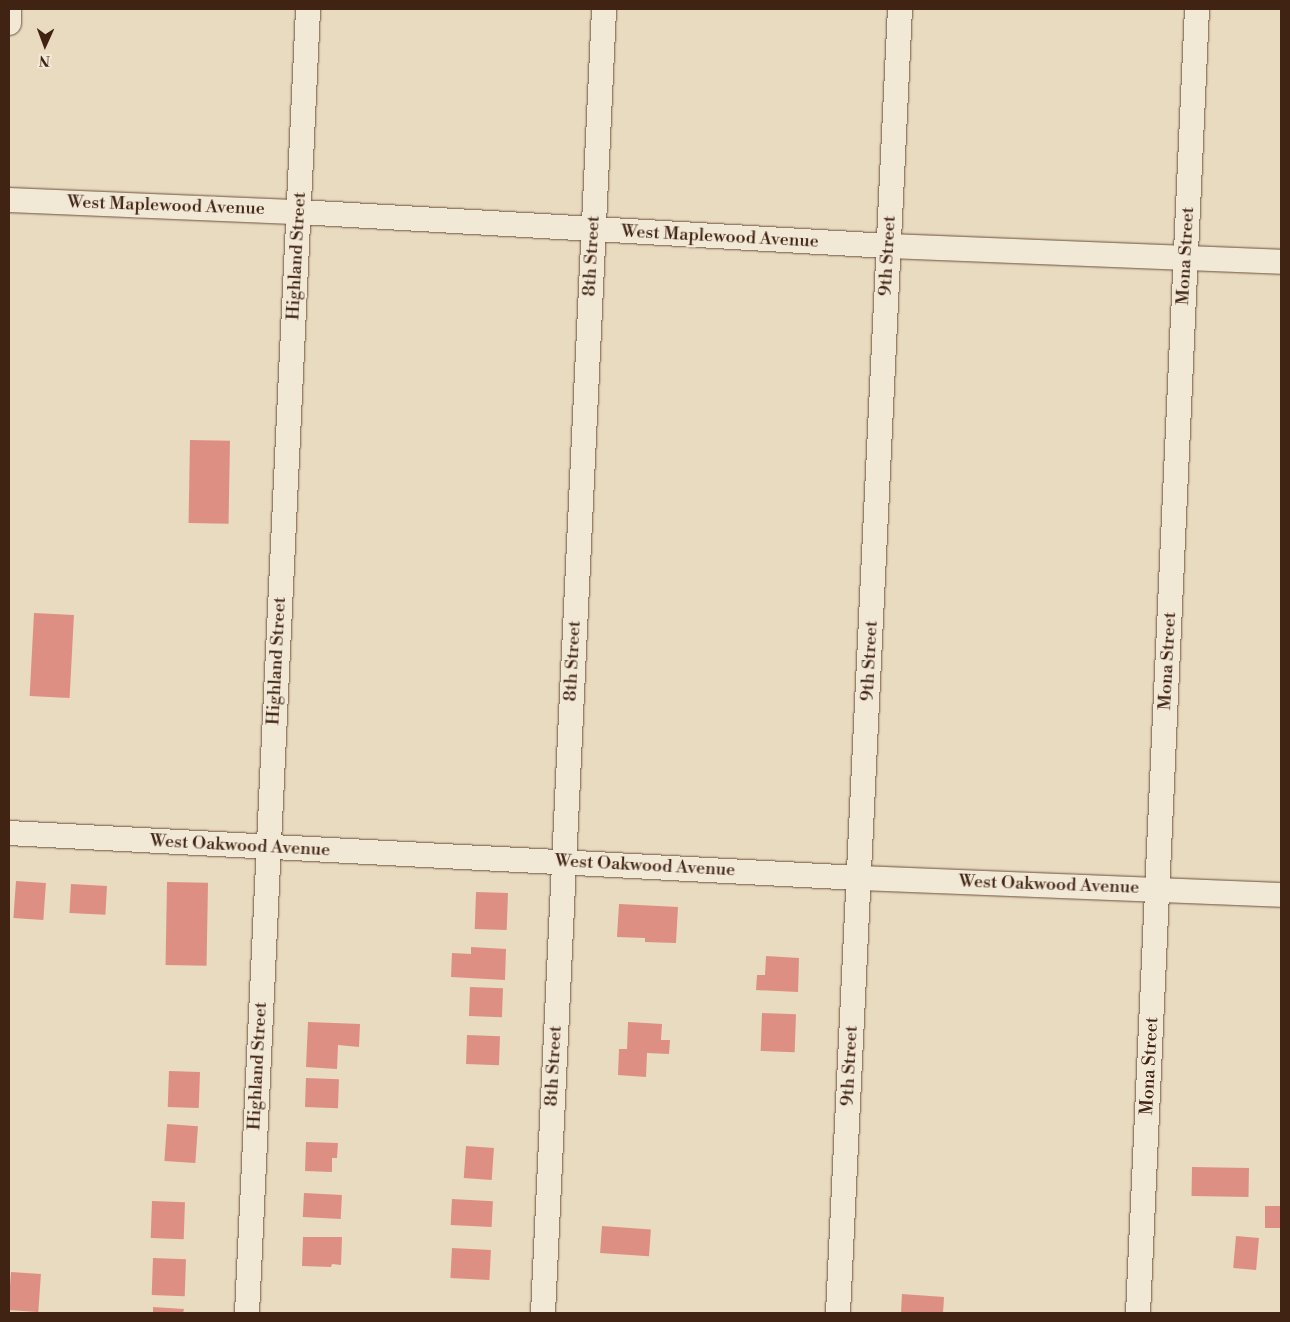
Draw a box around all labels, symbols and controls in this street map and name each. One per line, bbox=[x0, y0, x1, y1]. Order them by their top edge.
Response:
north arrow bbox=[20, 20, 70, 70]
text: N bbox=[39, 51, 50, 69]
street label: Highland Street bbox=[283, 191, 311, 321]
street label: West Maplewood Avenue bbox=[67, 192, 265, 220]
street label: Mona Street bbox=[1173, 206, 1199, 306]
street label: 8th Street bbox=[579, 215, 605, 297]
street label: 9th Street bbox=[875, 215, 901, 297]
street label: West Maplewood Avenue bbox=[621, 221, 819, 253]
street label: Highland Street bbox=[263, 596, 291, 726]
street label: Mona Street bbox=[1155, 611, 1181, 711]
street label: 8th Street bbox=[560, 620, 586, 702]
street label: 9th Street bbox=[857, 620, 883, 702]
street label: West Oakwood Avenue bbox=[149, 830, 331, 862]
street label: West Oakwood Avenue bbox=[554, 850, 736, 882]
street label: West Oakwood Avenue bbox=[958, 871, 1140, 899]
street label: Highland Street bbox=[244, 1001, 272, 1131]
street label: Mona Street bbox=[1137, 1016, 1163, 1116]
street label: 8th Street bbox=[541, 1025, 567, 1107]
street label: 9th Street bbox=[837, 1025, 863, 1107]

